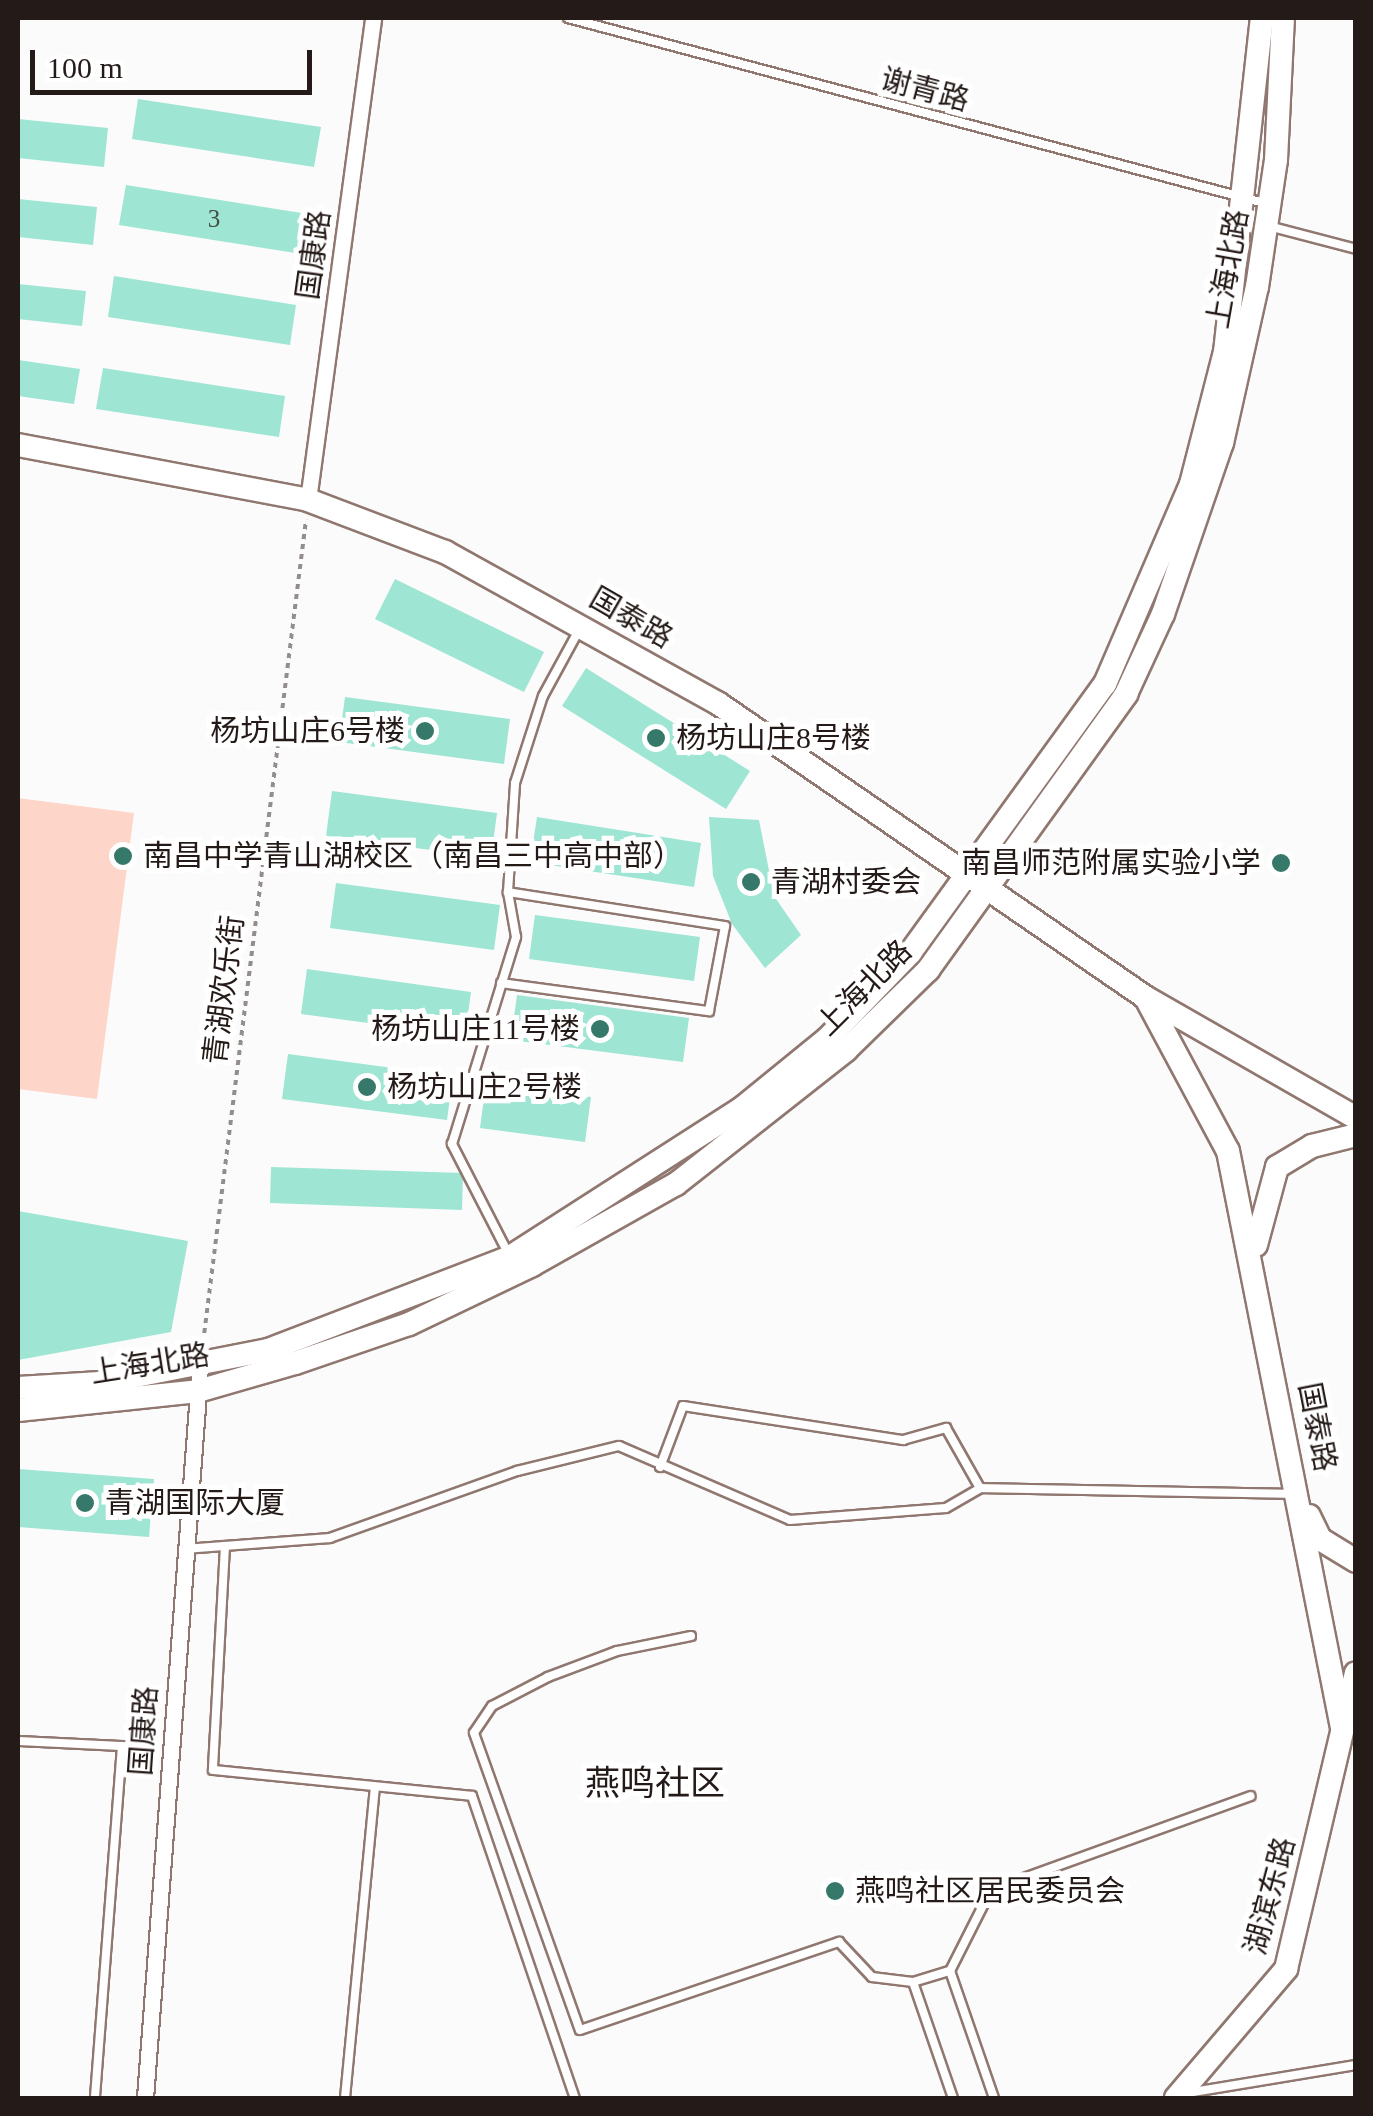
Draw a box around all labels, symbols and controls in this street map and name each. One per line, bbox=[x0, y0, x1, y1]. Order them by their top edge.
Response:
scale bar bbox=[35, 30, 318, 92]
text: 100 m bbox=[47, 51, 123, 84]
street label: 谢青路 bbox=[877, 61, 973, 119]
house number: 3 bbox=[208, 204, 220, 234]
street label: 上海北路 bbox=[1200, 207, 1256, 331]
street label: 国康路 bbox=[290, 208, 338, 302]
street label: 国泰路 bbox=[583, 580, 679, 656]
place label: 杨坊山庄6号楼 bbox=[210, 713, 405, 749]
marker: 杨坊山庄6号楼 bbox=[414, 720, 436, 742]
place label: 杨坊山庄8号楼 bbox=[676, 720, 871, 756]
marker: 杨坊山庄8号楼 bbox=[645, 727, 667, 749]
place label: 南昌中学青山湖校区（南昌三中高中部） bbox=[143, 838, 683, 874]
marker: 南昌中学青山湖校区（南昌三中高中部） bbox=[112, 845, 134, 867]
place label: 南昌师范附属实验小学 bbox=[961, 845, 1261, 881]
marker: 南昌师范附属实验小学 bbox=[1270, 852, 1292, 874]
place label: 青湖村委会 bbox=[771, 864, 921, 900]
marker: 青湖村委会 bbox=[740, 871, 762, 893]
street label: 青湖欢乐街 bbox=[197, 913, 251, 1067]
street label: 上海北路 bbox=[809, 933, 919, 1043]
place label: 杨坊山庄11号楼 bbox=[371, 1011, 580, 1047]
marker: 杨坊山庄11号楼 bbox=[589, 1018, 611, 1040]
place label: 杨坊山庄2号楼 bbox=[387, 1069, 582, 1105]
marker: 杨坊山庄2号楼 bbox=[356, 1076, 378, 1098]
street label: 上海北路 bbox=[88, 1337, 212, 1391]
street label: 国泰路 bbox=[1291, 1379, 1343, 1475]
place label: 青湖国际大厦 bbox=[105, 1485, 285, 1521]
marker: 青湖国际大厦 bbox=[74, 1492, 96, 1514]
street label: 国康路 bbox=[123, 1685, 165, 1777]
district label: 燕鸣社区 bbox=[585, 1763, 725, 1805]
street label: 湖滨东路 bbox=[1237, 1833, 1303, 1959]
place label: 燕鸣社区居民委员会 bbox=[855, 1873, 1125, 1909]
marker: 燕鸣社区居民委员会 bbox=[824, 1880, 846, 1902]

